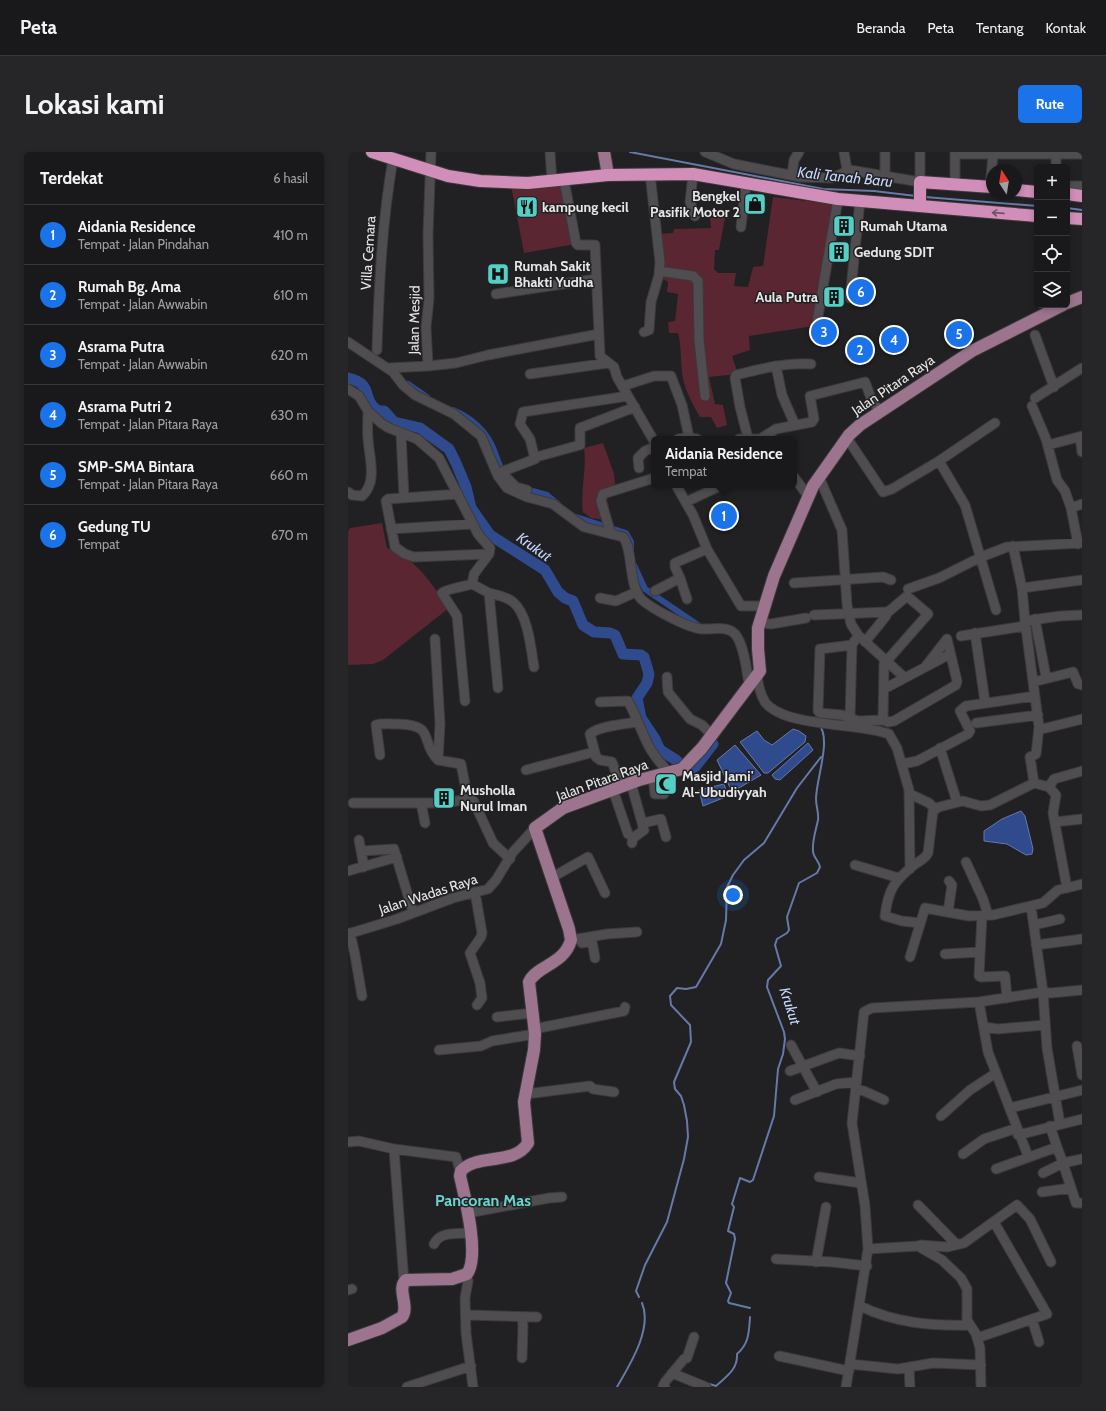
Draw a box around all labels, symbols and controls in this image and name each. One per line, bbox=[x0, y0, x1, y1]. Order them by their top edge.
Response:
text: Peta bbox=[20, 16, 57, 39]
text: Beranda bbox=[857, 19, 906, 37]
text: Peta bbox=[928, 19, 954, 37]
text: Tentang bbox=[976, 19, 1023, 37]
text: Kontak bbox=[1045, 19, 1086, 37]
button: Rute bbox=[1018, 85, 1082, 123]
text: Lokasi kami bbox=[24, 87, 164, 121]
water label: Kali Tanah Baru bbox=[796, 163, 894, 191]
north arrow bbox=[986, 164, 1022, 200]
map controls bbox=[1034, 164, 1070, 308]
button: + bbox=[1034, 164, 1070, 200]
text: Terdekat bbox=[40, 168, 103, 188]
text: 6 hasil bbox=[273, 170, 308, 186]
place label: Bengkel Pasifik Motor 2 bbox=[650, 187, 740, 221]
shop icon: Bengkel Pasifik Motor 2 bbox=[742, 191, 768, 217]
restaurant icon: kampung kecil bbox=[514, 194, 540, 220]
place label: kampung kecil bbox=[542, 198, 629, 216]
button: − bbox=[1034, 200, 1070, 236]
one-way arrow bbox=[992, 209, 1005, 216]
building icon: Rumah Utama bbox=[831, 213, 857, 239]
street label: Villa Cemara bbox=[356, 215, 380, 291]
place label: Rumah Utama bbox=[860, 217, 947, 235]
text: Aidania Residence bbox=[78, 218, 196, 236]
text: 1 bbox=[51, 227, 55, 243]
text: 410 m bbox=[273, 227, 308, 243]
text: Tempat · Jalan Pindahan bbox=[78, 236, 209, 252]
button: locate bbox=[1034, 236, 1070, 272]
building icon: Gedung SDIT bbox=[826, 239, 852, 265]
place label: Gedung SDIT bbox=[854, 243, 934, 261]
place label: Rumah Sakit Bhakti Yudha bbox=[514, 257, 594, 291]
hospital icon: Rumah Sakit Bhakti Yudha bbox=[485, 261, 511, 287]
button: layers bbox=[1034, 272, 1070, 308]
pin: 6 bbox=[848, 277, 874, 307]
text: Rumah Bg. Ama bbox=[78, 278, 181, 296]
building icon: Aula Putra bbox=[821, 284, 847, 310]
street label: Jalan Mesjid bbox=[404, 285, 424, 356]
text: 2 bbox=[50, 287, 56, 303]
text: 610 m bbox=[273, 287, 308, 303]
place label: Aula Putra bbox=[756, 288, 818, 306]
text: Tempat · Jalan Awwabin bbox=[78, 296, 207, 312]
pin: 3 bbox=[811, 317, 837, 347]
pin: 5 bbox=[946, 319, 972, 349]
pin: 4 bbox=[881, 325, 907, 355]
pin: 2 bbox=[847, 335, 873, 365]
text: Asrama Putra bbox=[78, 338, 165, 356]
text: 3 bbox=[49, 347, 57, 363]
text: 620 m bbox=[270, 347, 308, 363]
street label: Jalan Pitara Raya bbox=[847, 350, 938, 420]
text: Tempat · Jalan Awwabin bbox=[78, 356, 207, 372]
text: Asrama Putri 2 bbox=[78, 398, 172, 416]
text: 4 bbox=[49, 407, 57, 423]
text: 630 m bbox=[270, 407, 308, 423]
text: Tempat · Jalan Pitara Raya bbox=[78, 416, 218, 432]
popup bbox=[651, 436, 797, 488]
text: Aidania Residence bbox=[665, 445, 783, 463]
text: SMP-SMA Bintara bbox=[78, 458, 194, 476]
text: Tempat bbox=[665, 463, 707, 479]
text: 5 bbox=[50, 467, 56, 483]
text: 660 m bbox=[270, 467, 308, 483]
text: Tempat · Jalan Pitara Raya bbox=[78, 476, 218, 492]
pin: 1 bbox=[711, 501, 737, 531]
text: Gedung TU bbox=[78, 518, 151, 536]
text: 6 bbox=[49, 527, 57, 543]
text: 670 m bbox=[271, 527, 308, 543]
water label: Krukut bbox=[513, 529, 555, 566]
text: Tempat bbox=[78, 536, 120, 552]
street label: Jalan Pitara Raya bbox=[553, 755, 651, 805]
place label: Masjid Jami' Al-Ubudiyyah bbox=[682, 767, 767, 801]
mosque icon: Masjid Jami' Al-Ubudiyyah bbox=[653, 771, 679, 797]
place label: Musholla Nurul Iman bbox=[460, 781, 527, 815]
building icon: Musholla Nurul Iman bbox=[431, 785, 457, 811]
street label: Jalan Wadas Raya bbox=[376, 870, 480, 919]
your location bbox=[723, 885, 743, 905]
water label: Krukut bbox=[775, 985, 805, 1027]
district label: Pancoran Mas bbox=[435, 1191, 531, 1210]

